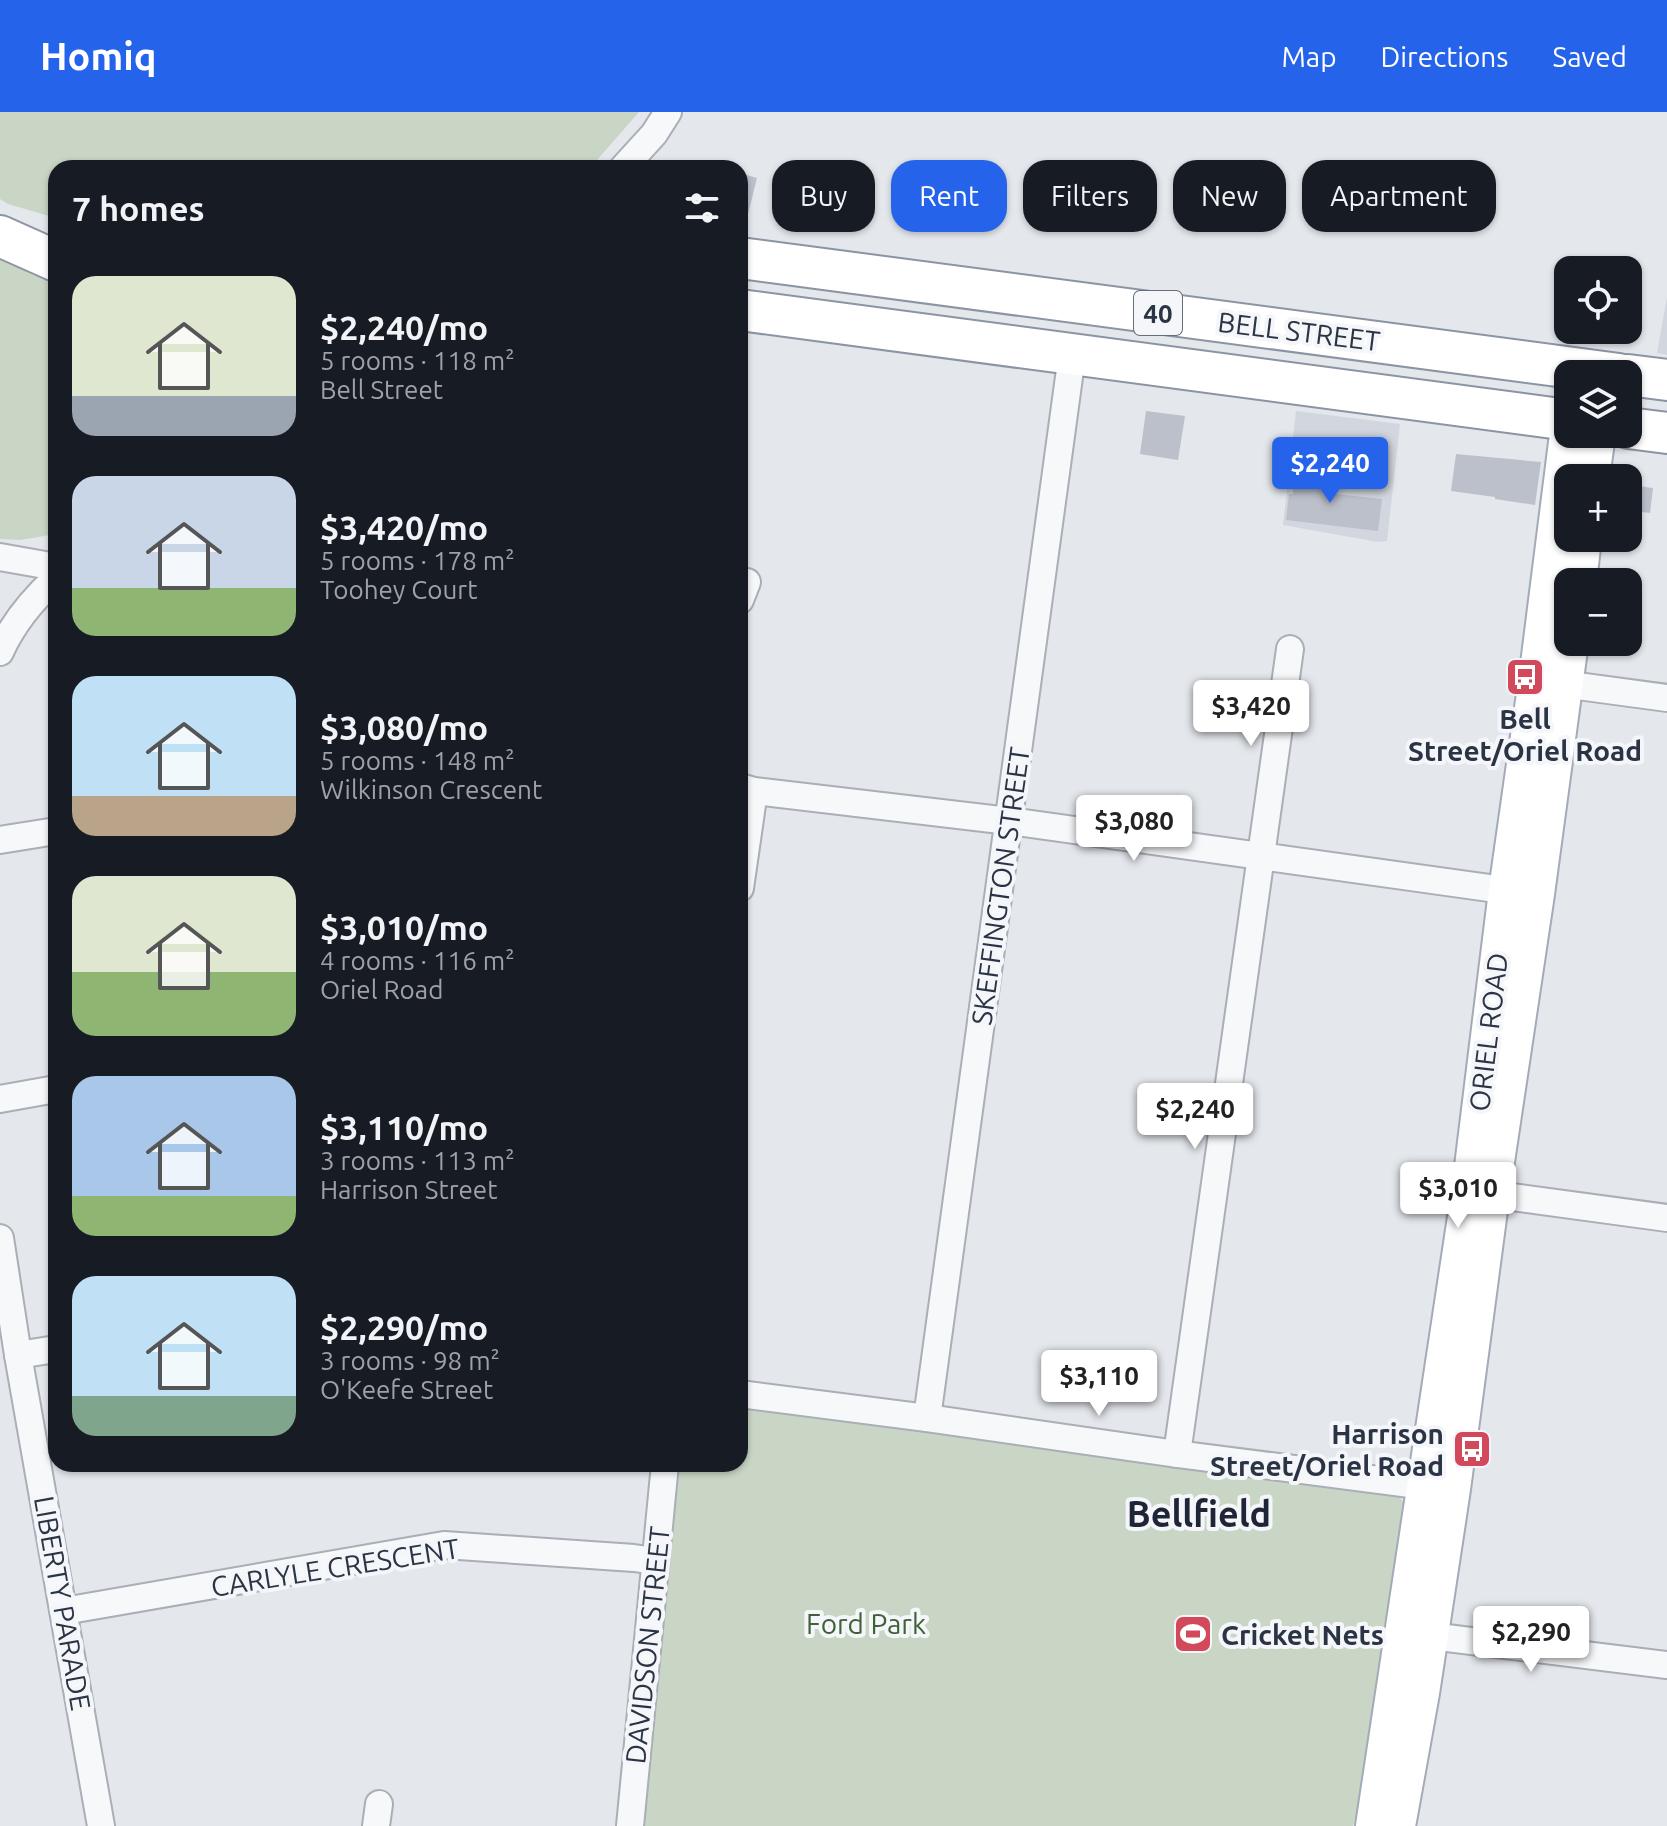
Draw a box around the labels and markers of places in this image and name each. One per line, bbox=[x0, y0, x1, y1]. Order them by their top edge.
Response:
pin: $2,240 bbox=[1265, 437, 1395, 505]
bus stop icon: Bell Street/Oriel Road bbox=[1504, 656, 1546, 698]
pin: $3,420 bbox=[1186, 680, 1316, 748]
place label: Bell Street/Oriel Road bbox=[1408, 703, 1642, 766]
pin: $3,080 bbox=[1069, 795, 1199, 863]
pin: $2,240 bbox=[1130, 1083, 1260, 1151]
pin: $3,010 bbox=[1393, 1162, 1523, 1230]
pin: $3,110 bbox=[1034, 1350, 1164, 1418]
place label: Harrison Street/Oriel Road bbox=[1210, 1418, 1444, 1481]
bus stop icon: Harrison Street/Oriel Road bbox=[1451, 1428, 1493, 1470]
pin: $2,290 bbox=[1466, 1606, 1596, 1674]
sports icon: Cricket Nets bbox=[1172, 1613, 1214, 1655]
place label: Cricket Nets bbox=[1221, 1619, 1384, 1650]

